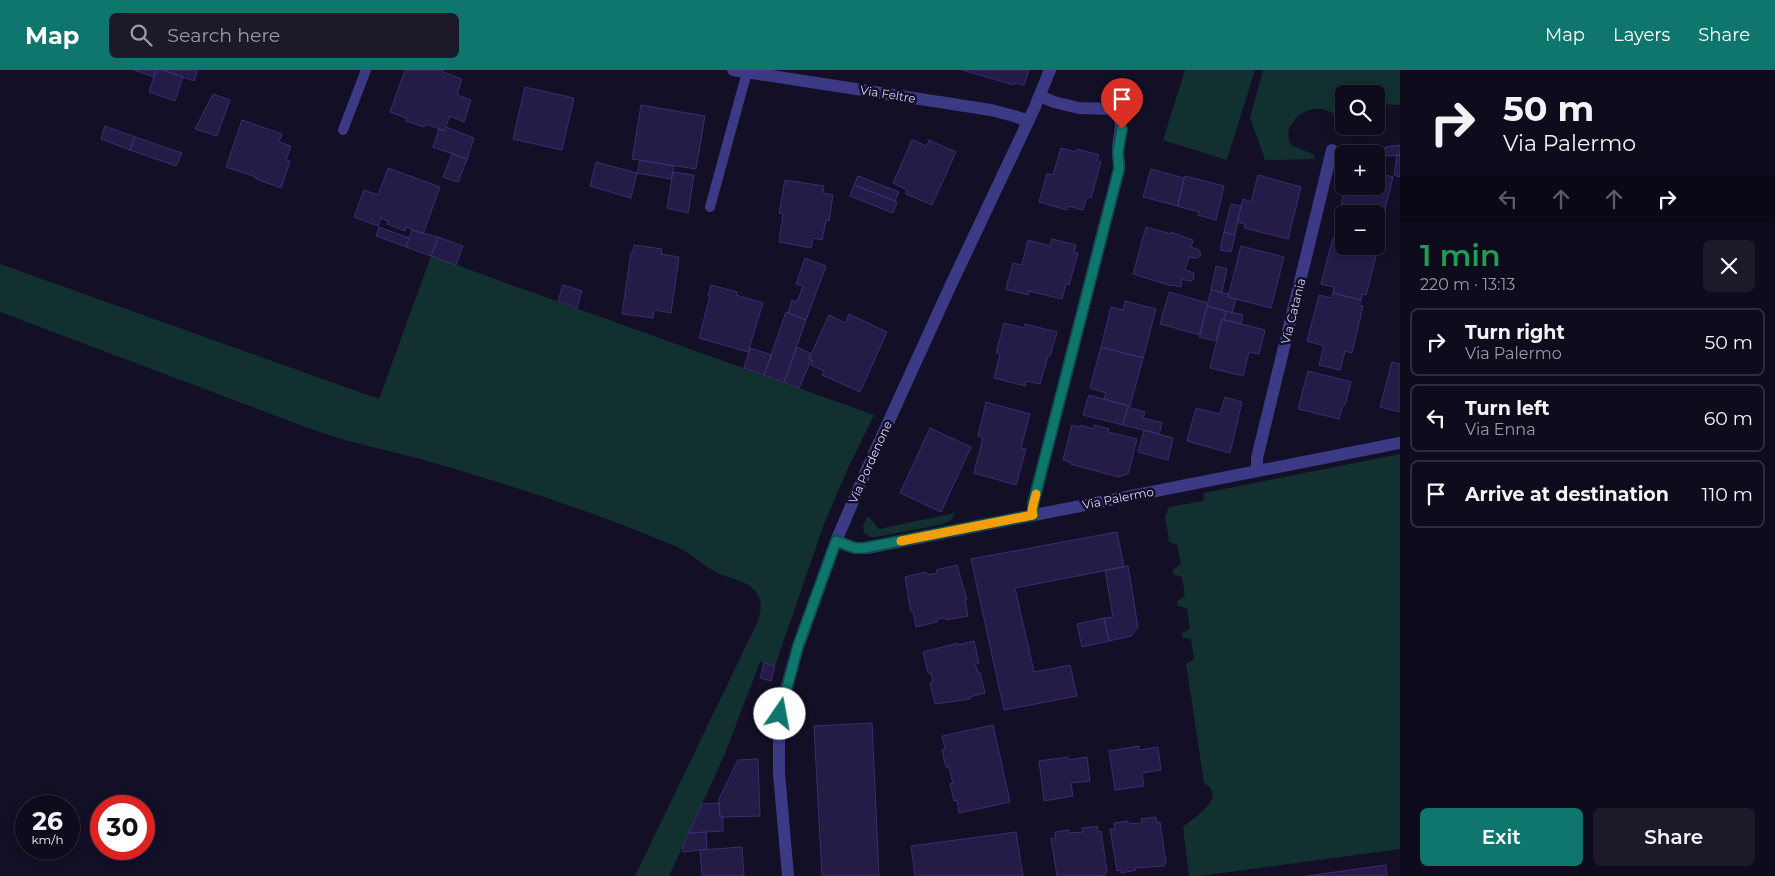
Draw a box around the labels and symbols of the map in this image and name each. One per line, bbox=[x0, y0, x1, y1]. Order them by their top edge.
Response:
pin bbox=[1101, 78, 1143, 129]
street label: Via Feltre bbox=[859, 82, 917, 106]
street label: Via Catania bbox=[1278, 277, 1308, 345]
street label: Via Pordenone bbox=[845, 418, 895, 506]
street label: Via Palermo bbox=[1081, 484, 1155, 512]
position arrow bbox=[753, 687, 805, 739]
speed limit sign: 30 bbox=[90, 795, 155, 860]

